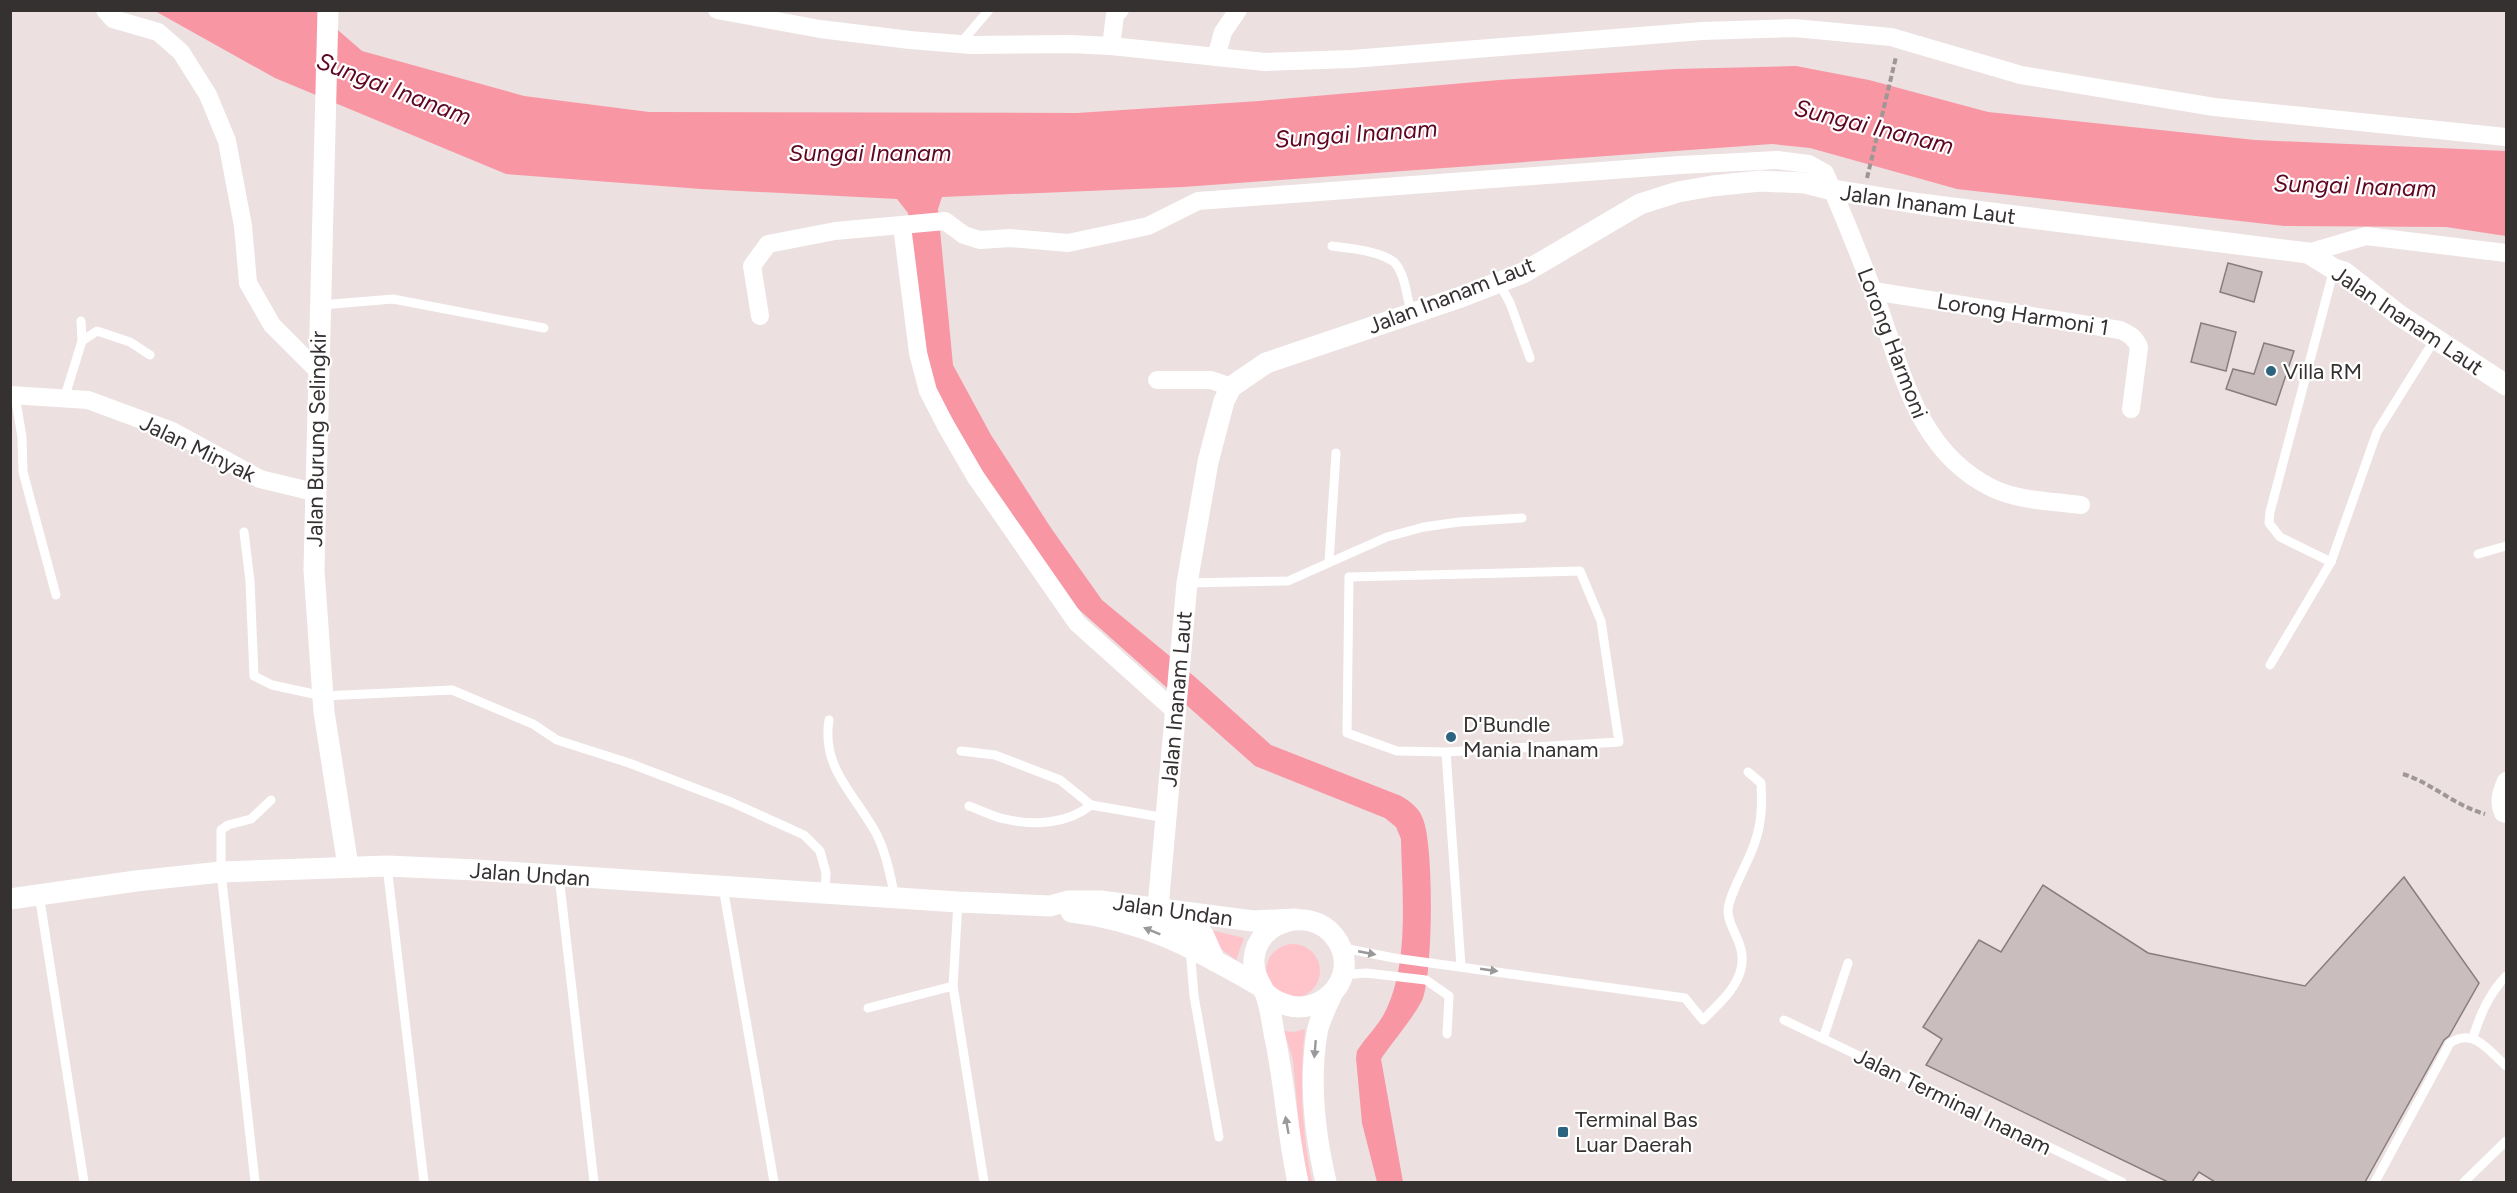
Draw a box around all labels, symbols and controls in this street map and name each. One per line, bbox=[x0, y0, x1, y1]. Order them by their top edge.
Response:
water label: Sungai Inanam bbox=[313, 46, 475, 131]
water label: Sungai Inanam bbox=[1792, 93, 1957, 160]
water label: Sungai Inanam bbox=[1274, 113, 1438, 154]
water label: Sungai Inanam bbox=[788, 138, 952, 167]
water label: Sungai Inanam bbox=[2273, 168, 2437, 203]
street label: Jalan Inanam Laut bbox=[1839, 179, 2017, 230]
street label: Jalan Inanam Laut bbox=[1364, 251, 1538, 340]
street label: Jalan Inanam Laut bbox=[2327, 260, 2489, 381]
street label: Lorong Harmoni bbox=[1851, 264, 1934, 422]
street label: Lorong Harmoni 1 bbox=[1935, 288, 2111, 341]
street label: Jalan Burung Selingkir bbox=[301, 330, 332, 547]
place label: Villa RM bbox=[2283, 358, 2362, 385]
marker: Villa RM bbox=[2264, 364, 2278, 378]
street label: Jalan Minyak bbox=[136, 409, 260, 488]
street label: Jalan Inanam Laut bbox=[1155, 610, 1198, 788]
place label: D'Bundle Mania Inanam bbox=[1463, 711, 1599, 763]
marker: D'Bundle Mania Inanam bbox=[1444, 730, 1458, 744]
street label: Jalan Undan bbox=[469, 857, 591, 892]
street label: Jalan Undan bbox=[1111, 889, 1234, 932]
one-way arrow bbox=[1143, 926, 1161, 935]
one-way arrow bbox=[1358, 949, 1377, 958]
one-way arrow bbox=[1479, 966, 1498, 975]
one-way arrow bbox=[1310, 1040, 1320, 1059]
street label: Jalan Terminal Inanam bbox=[1850, 1042, 2056, 1161]
place label: Terminal Bas Luar Daerah bbox=[1575, 1106, 1698, 1158]
one-way arrow bbox=[1283, 1115, 1292, 1134]
marker: Terminal Bas Luar Daerah bbox=[1556, 1125, 1570, 1139]

